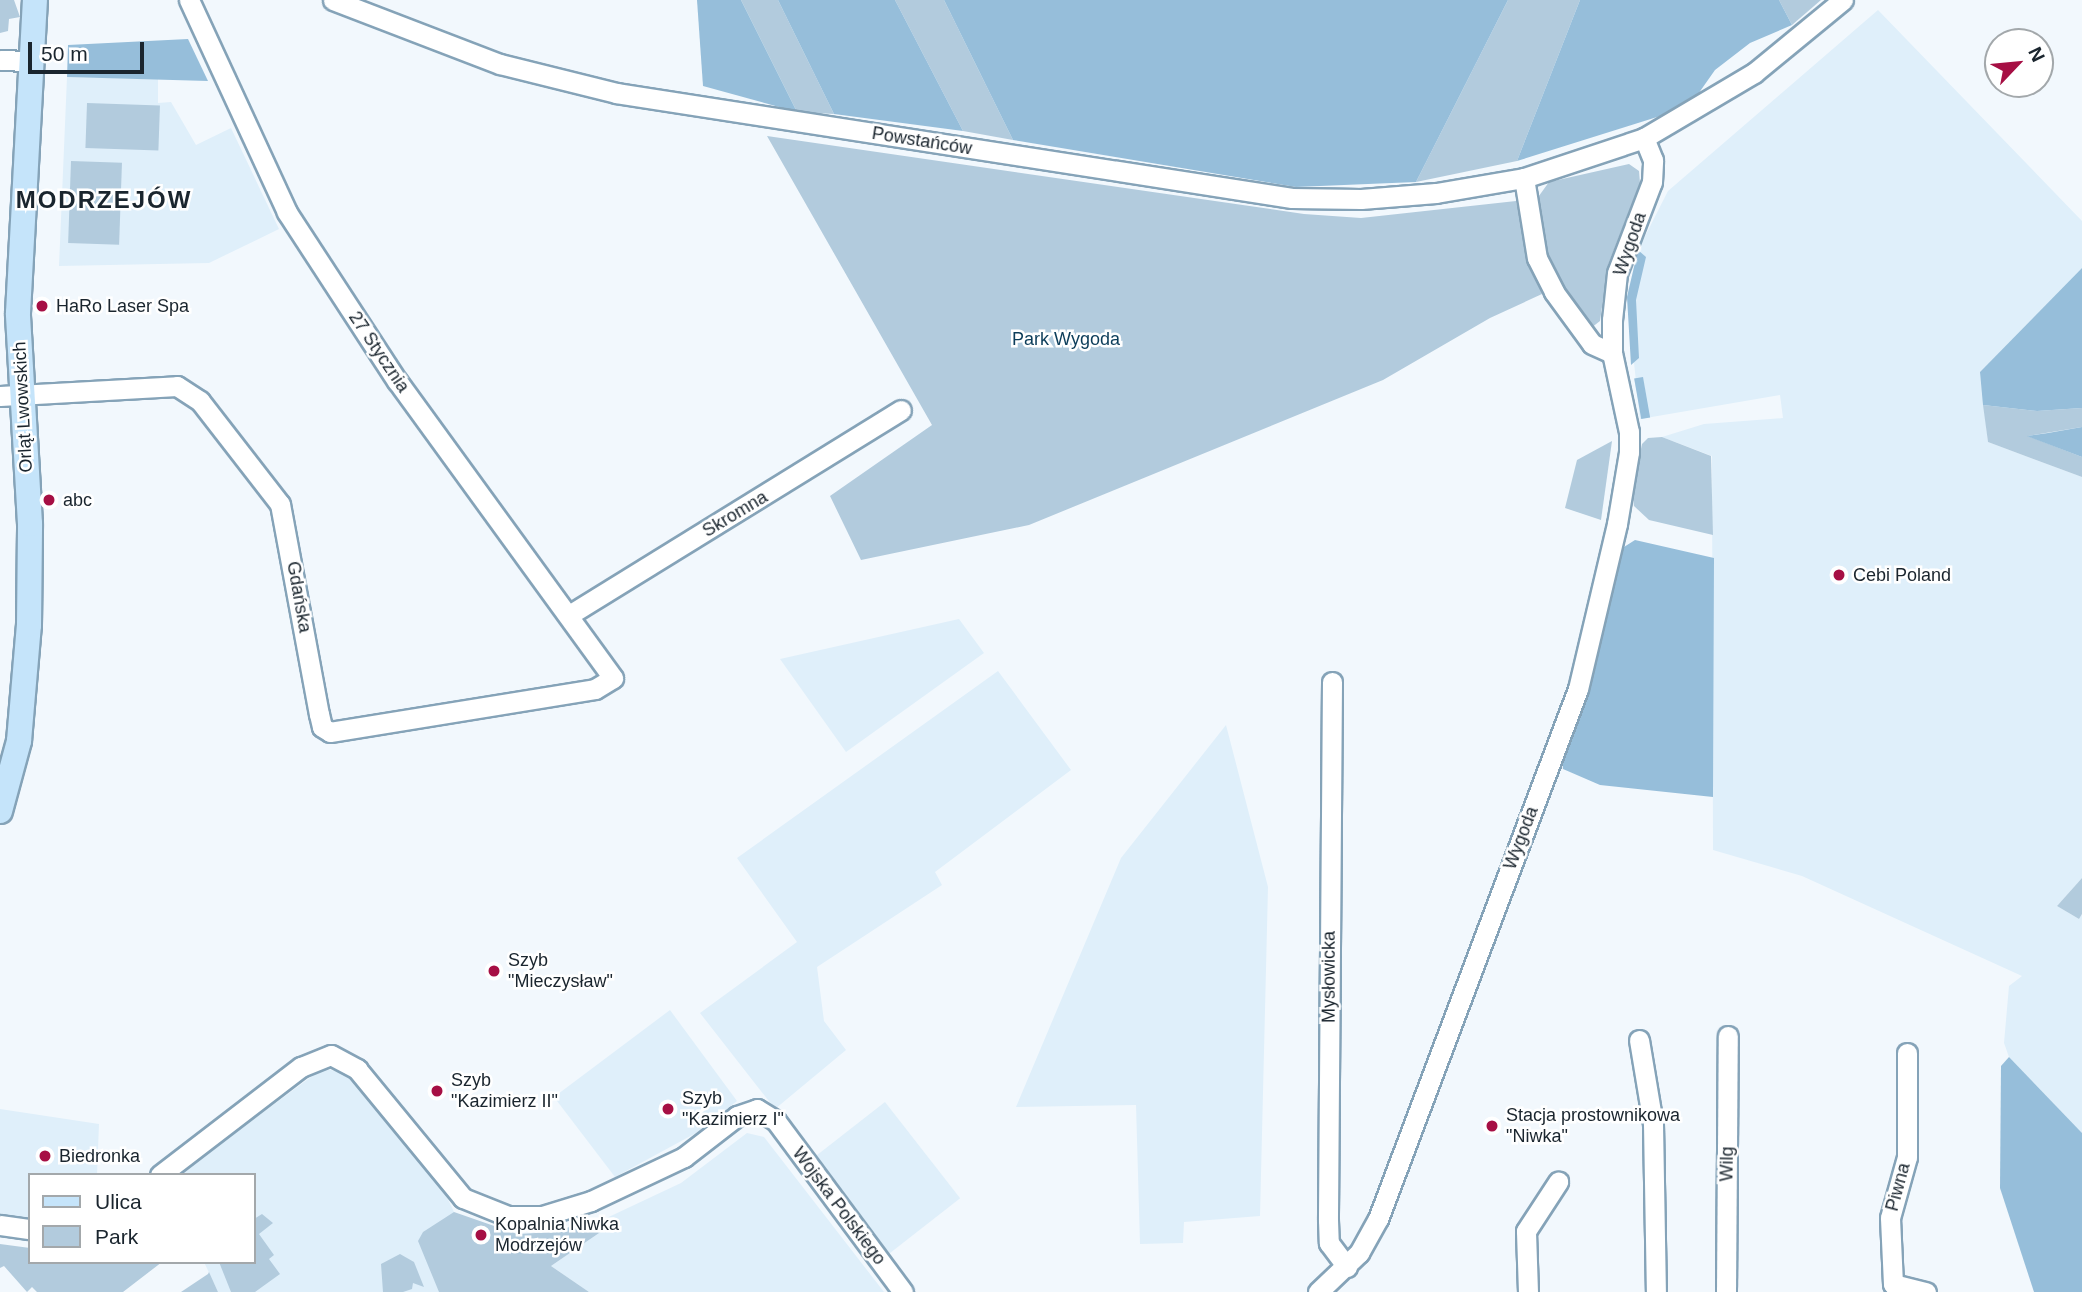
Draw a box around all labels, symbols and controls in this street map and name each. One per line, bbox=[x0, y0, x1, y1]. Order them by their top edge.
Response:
scale bar bbox=[32, 28, 147, 72]
north arrow bbox=[1984, 28, 2054, 98]
text: 50 m bbox=[41, 42, 88, 65]
text: N bbox=[2024, 44, 2049, 65]
street label: Powstańców bbox=[870, 122, 974, 160]
district label: MODRZEJÓW bbox=[17, 186, 191, 214]
street label: Wygoda bbox=[1609, 209, 1651, 279]
place label: HaRo Laser Spa bbox=[56, 295, 189, 317]
marker: HaRo Laser Spa bbox=[34, 298, 50, 314]
street label: 27 Stycznia bbox=[344, 307, 414, 397]
park label: Park Wygoda bbox=[1012, 328, 1120, 350]
street label: Orląt Lwowskich bbox=[9, 341, 37, 473]
street label: Skromna bbox=[699, 486, 771, 542]
place label: abc bbox=[63, 489, 92, 511]
marker: abc bbox=[41, 492, 57, 508]
street label: Gdańska bbox=[282, 560, 316, 634]
place label: Cebi Poland bbox=[1853, 564, 1951, 586]
marker: Cebi Poland bbox=[1831, 567, 1847, 583]
street label: Wygoda bbox=[1499, 803, 1543, 873]
street label: Mysłowicka bbox=[1318, 931, 1340, 1023]
place label: Szyb "Mieczysław" bbox=[508, 950, 613, 992]
marker: Szyb "Mieczysław" bbox=[486, 963, 502, 979]
place label: Szyb "Kazimierz II" bbox=[451, 1070, 558, 1112]
marker: Szyb "Kazimierz II" bbox=[429, 1083, 445, 1099]
place label: Szyb "Kazimierz I" bbox=[682, 1088, 784, 1130]
marker: Szyb "Kazimierz I" bbox=[660, 1101, 676, 1117]
place label: Stacja prostownikowa "Niwka" bbox=[1506, 1105, 1680, 1148]
marker: Stacja prostownikowa "Niwka" bbox=[1484, 1118, 1500, 1134]
street label: Wojska Polskiego bbox=[788, 1143, 890, 1269]
place label: Biedronka bbox=[59, 1145, 140, 1167]
street label: Wilg bbox=[1716, 1146, 1738, 1182]
marker: Biedronka bbox=[37, 1148, 53, 1164]
street label: Piwna bbox=[1881, 1161, 1915, 1213]
legend bbox=[28, 1173, 256, 1264]
text: Ulica bbox=[95, 1190, 142, 1213]
place label: Kopalnia Niwka Modrzejów bbox=[495, 1214, 619, 1256]
text: Park bbox=[95, 1225, 138, 1248]
marker: Kopalnia Niwka Modrzejów bbox=[473, 1227, 489, 1243]

